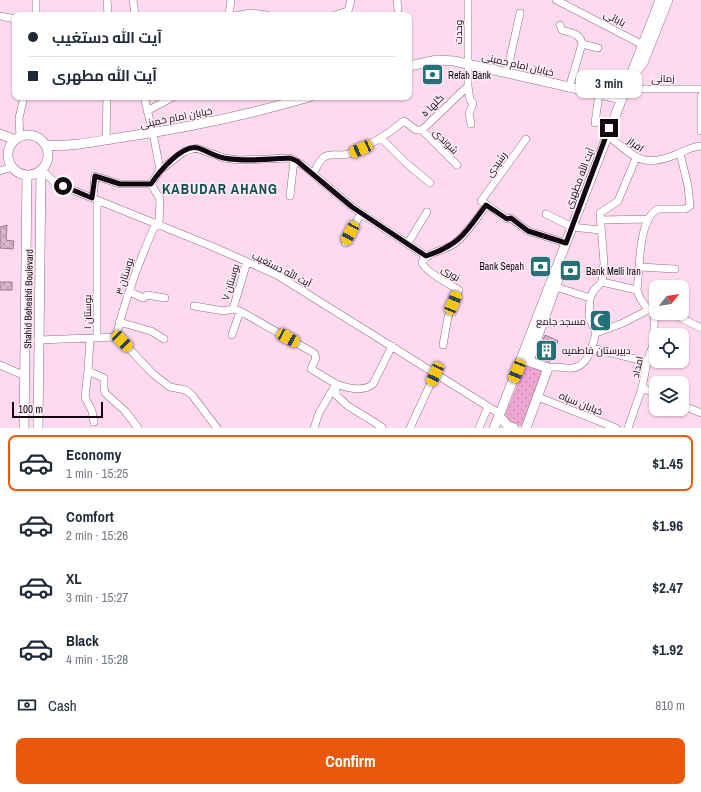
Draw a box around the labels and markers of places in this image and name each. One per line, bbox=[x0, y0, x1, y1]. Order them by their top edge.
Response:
bank icon: Refah Bank bbox=[420, 62, 446, 88]
place label: Refah Bank bbox=[448, 69, 492, 82]
bank icon: Bank Sepah bbox=[527, 253, 553, 279]
bank icon: Bank Melli Iran bbox=[557, 258, 583, 284]
place label: Bank Sepah bbox=[479, 260, 524, 273]
place label: Bank Melli Iran bbox=[586, 265, 641, 278]
mosque icon: مسجد جامع bbox=[588, 308, 614, 334]
place label: مسجد جامع bbox=[536, 315, 586, 328]
building icon: دبیرستان فاطمیه bbox=[533, 337, 559, 363]
place label: دبیرستان فاطمیه bbox=[562, 344, 631, 357]

